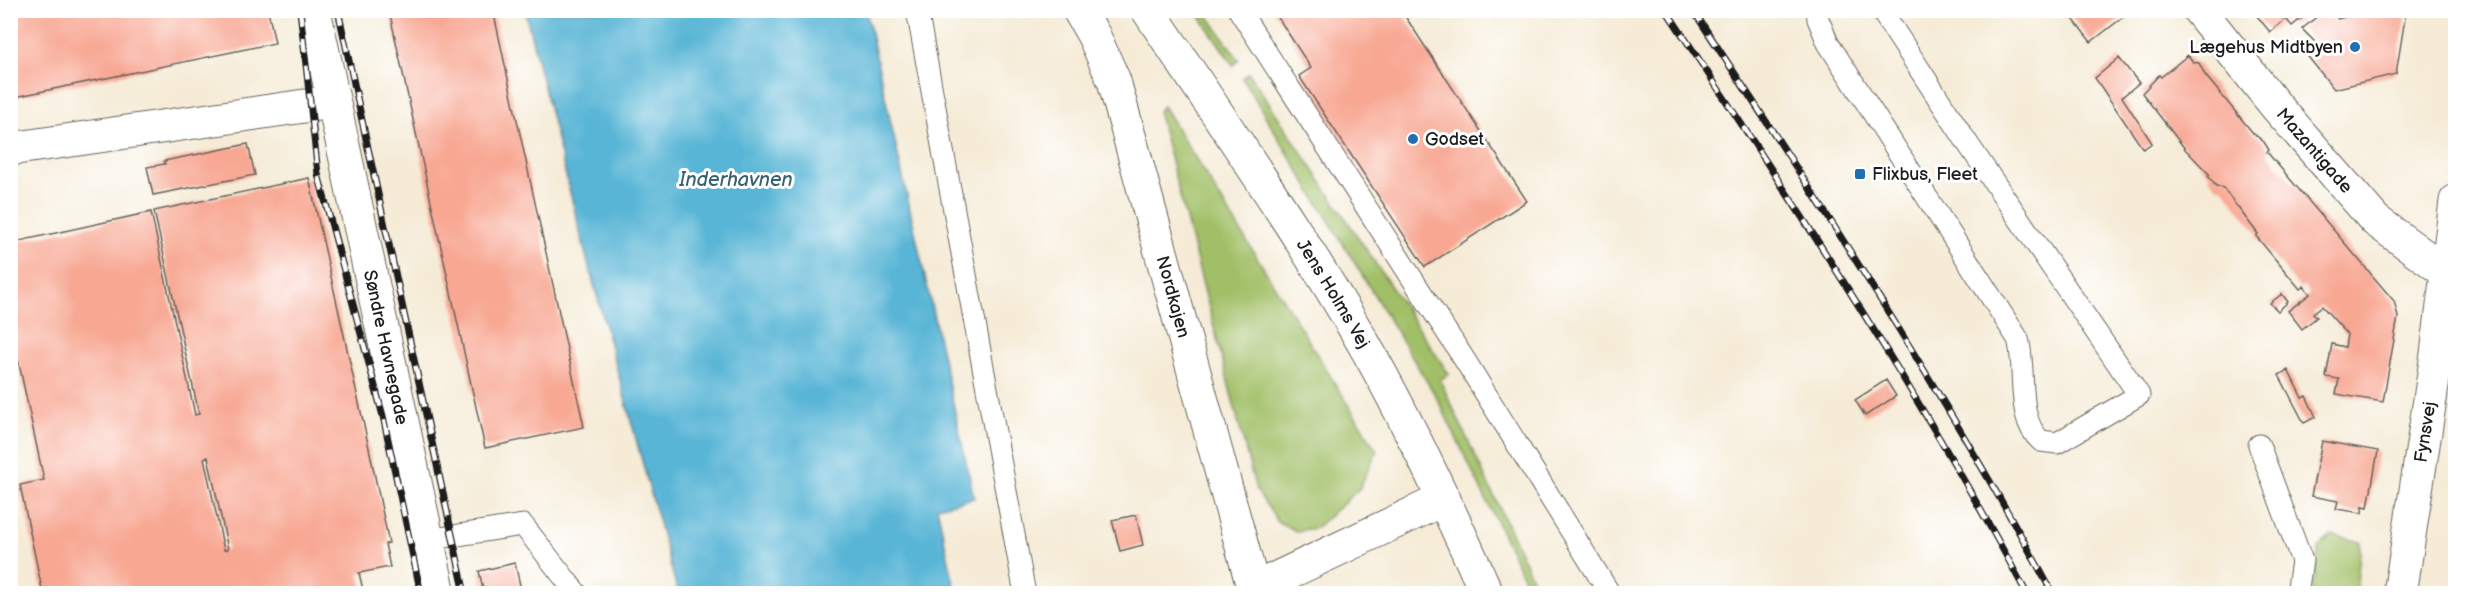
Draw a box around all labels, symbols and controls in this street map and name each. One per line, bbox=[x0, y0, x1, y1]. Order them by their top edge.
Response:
place label: Lægehus Midtbyen bbox=[2189, 37, 2343, 58]
marker: Lægehus Midtbyen bbox=[2348, 40, 2362, 54]
street label: Mazantigade bbox=[2272, 104, 2357, 198]
place label: Godset bbox=[1425, 129, 1485, 150]
marker: Godset bbox=[1406, 132, 1420, 146]
place label: Flixbus, Fleet bbox=[1872, 164, 1978, 185]
marker: Flixbus, Fleet bbox=[1853, 167, 1867, 181]
water label: Inderhavnen bbox=[678, 168, 793, 192]
street label: Jens Holms Vej bbox=[1292, 235, 1374, 352]
street label: Nordkajen bbox=[1152, 254, 1194, 340]
street label: Søndre Havnegade bbox=[359, 268, 413, 427]
street label: Fynsvej bbox=[2410, 400, 2441, 464]

